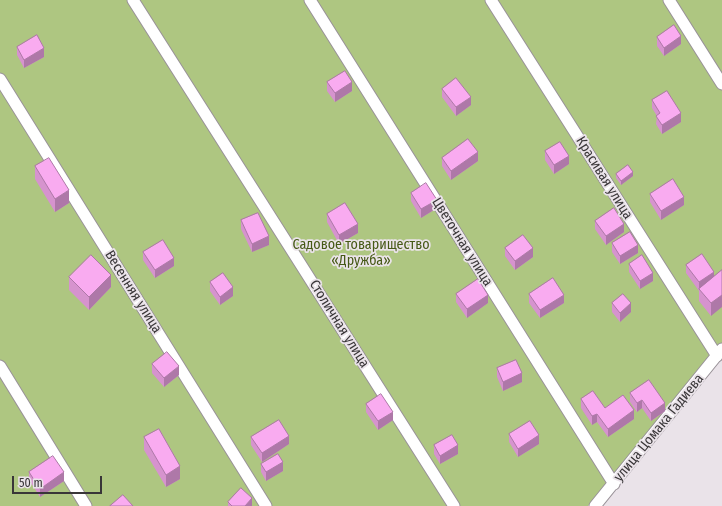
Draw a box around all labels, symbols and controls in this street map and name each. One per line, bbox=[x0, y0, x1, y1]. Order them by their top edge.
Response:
street label: Красивая улица bbox=[572, 134, 636, 222]
street label: Цветочная улица bbox=[428, 195, 496, 289]
park label: Садовое товарищество «Дружба» bbox=[292, 237, 430, 270]
street label: Весенняя улица bbox=[101, 248, 165, 336]
street label: Столичная улица bbox=[305, 277, 373, 371]
street label: улица Цомака Гадиева bbox=[611, 371, 707, 485]
scale bar bbox=[14, 468, 104, 494]
text: 50 m bbox=[19, 476, 43, 490]

